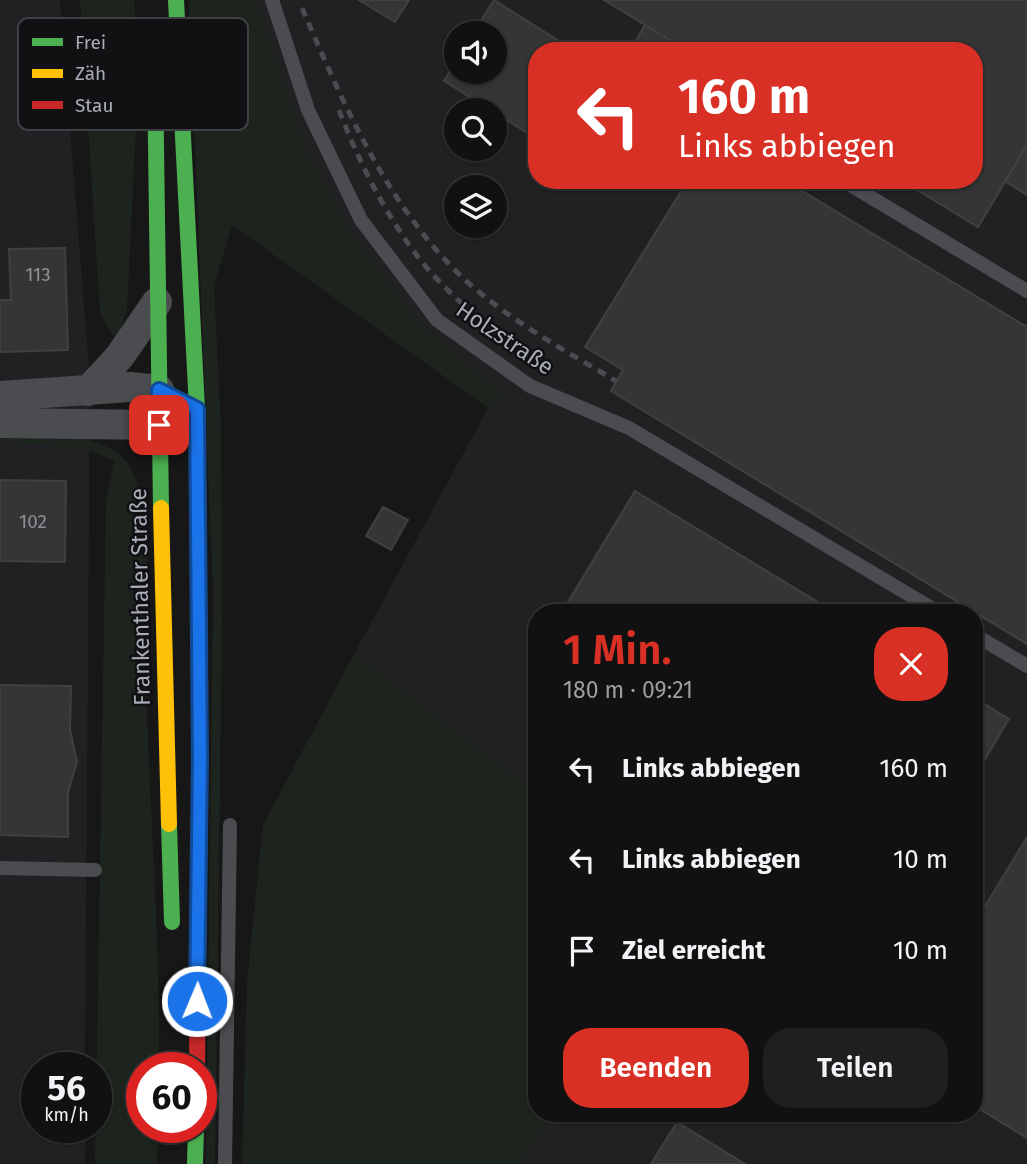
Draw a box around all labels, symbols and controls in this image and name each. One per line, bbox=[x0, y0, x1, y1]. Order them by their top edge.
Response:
legend bbox=[18, 18, 248, 130]
map controls bbox=[444, 21, 507, 238]
button: sound bbox=[444, 21, 507, 84]
text: Frei bbox=[75, 31, 106, 54]
text: Zäh bbox=[75, 62, 106, 85]
text: 160 m bbox=[678, 67, 810, 126]
icon: left bbox=[563, 70, 654, 161]
text: Stau bbox=[75, 94, 113, 117]
button: search bbox=[444, 98, 507, 161]
text: Links abbiegen bbox=[678, 127, 896, 165]
button: layers bbox=[444, 175, 507, 238]
house number: 113 bbox=[25, 263, 51, 286]
street label: Holzstraße bbox=[451, 295, 559, 381]
pin bbox=[129, 395, 189, 455]
icon: arrive bbox=[140, 406, 178, 444]
street label: Frankenthaler Straße bbox=[124, 488, 156, 706]
house number: 102 bbox=[19, 510, 47, 533]
text: 1 Min. bbox=[563, 625, 672, 675]
button: close bbox=[874, 627, 948, 701]
text: 180 m · 09:21 bbox=[563, 676, 693, 704]
icon: left bbox=[563, 750, 601, 788]
text: Links abbiegen bbox=[622, 753, 801, 784]
text: 160 m bbox=[879, 753, 948, 784]
icon: left bbox=[563, 841, 601, 879]
text: Links abbiegen bbox=[622, 844, 801, 875]
text: 10 m bbox=[893, 844, 948, 875]
icon: arrive bbox=[563, 932, 601, 970]
text: Ziel erreicht bbox=[622, 935, 765, 966]
text: 10 m bbox=[893, 935, 948, 966]
position arrow bbox=[160, 964, 234, 1038]
button: Beenden bbox=[563, 1028, 749, 1108]
button: Teilen bbox=[763, 1028, 948, 1108]
speed limit sign: 60 bbox=[126, 1052, 217, 1143]
text: 56 bbox=[47, 1067, 86, 1109]
text: km/h bbox=[44, 1104, 89, 1126]

